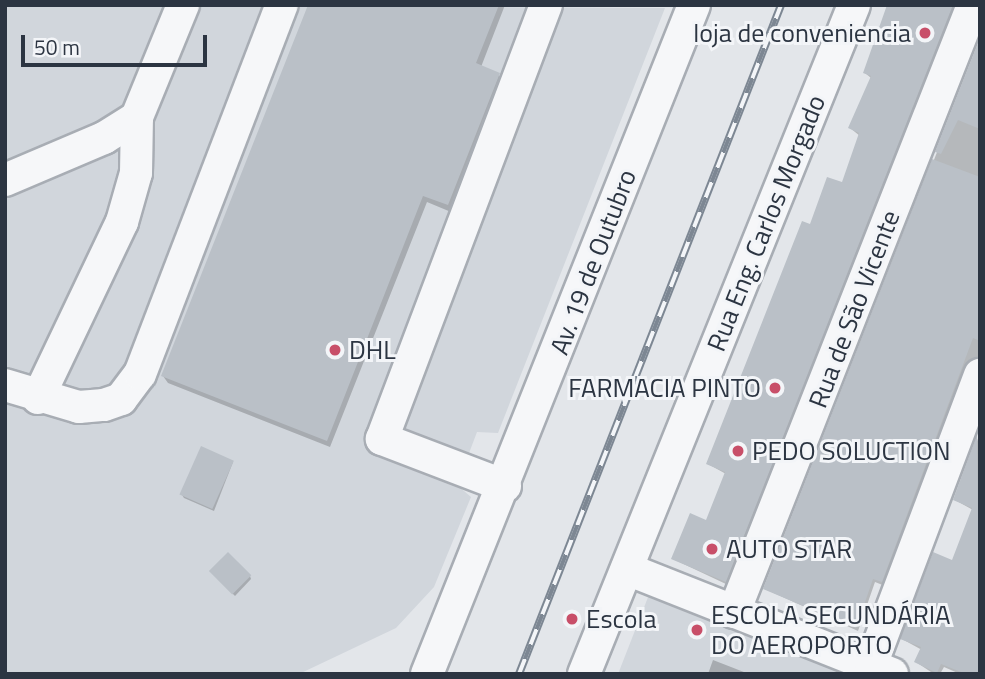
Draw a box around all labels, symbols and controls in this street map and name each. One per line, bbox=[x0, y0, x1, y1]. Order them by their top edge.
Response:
place label: loja de conveniencia bbox=[693, 17, 911, 49]
scale bar bbox=[24, 21, 210, 65]
marker: loja de conveniencia bbox=[917, 25, 933, 41]
text: 50 m bbox=[34, 31, 80, 63]
street label: Rua Eng. Carlos Morgado bbox=[700, 90, 832, 356]
street label: Av. 19 de Outubro bbox=[543, 165, 643, 359]
street label: Rua de São Vicente bbox=[802, 206, 906, 412]
place label: DHL bbox=[349, 334, 396, 366]
marker: DHL bbox=[327, 342, 343, 358]
place label: FARMACIA PINTO bbox=[568, 372, 761, 404]
marker: FARMACIA PINTO bbox=[767, 380, 783, 396]
place label: PEDO SOLUCTION bbox=[752, 435, 951, 467]
marker: PEDO SOLUCTION bbox=[730, 443, 746, 459]
place label: AUTO STAR bbox=[726, 533, 852, 565]
marker: AUTO STAR bbox=[704, 541, 720, 557]
place label: ESCOLA SECUNDÁRIA DO AEROPORTO bbox=[711, 599, 951, 660]
place label: Escola bbox=[586, 603, 656, 635]
marker: Escola bbox=[564, 611, 580, 627]
marker: ESCOLA SECUNDÁRIA DO AEROPORTO bbox=[689, 622, 705, 638]

